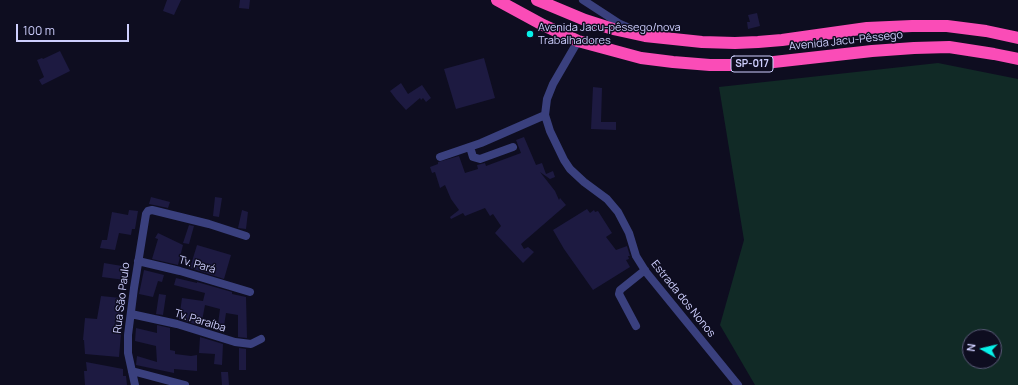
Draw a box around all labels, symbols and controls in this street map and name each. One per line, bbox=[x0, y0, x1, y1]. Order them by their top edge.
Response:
scale bar bbox=[18, 16, 131, 42]
place label: Avenida Jacu-pêssego/nova Trabalhadores bbox=[538, 21, 681, 47]
text: 100 m bbox=[23, 22, 55, 39]
street label: Avenida Jacu-Pêssego bbox=[788, 28, 904, 54]
marker: Avenida Jacu-pêssego/nova Trabalhadores bbox=[525, 29, 535, 39]
road number: SP-017 bbox=[731, 56, 773, 72]
street label: Tv. Pará bbox=[177, 253, 217, 277]
street label: Estrada dos Nonos bbox=[648, 258, 718, 340]
street label: Rua São Paulo bbox=[111, 262, 133, 334]
street label: Tv. Paraíba bbox=[173, 307, 227, 335]
north arrow bbox=[962, 329, 1002, 369]
text: N bbox=[963, 342, 979, 352]

